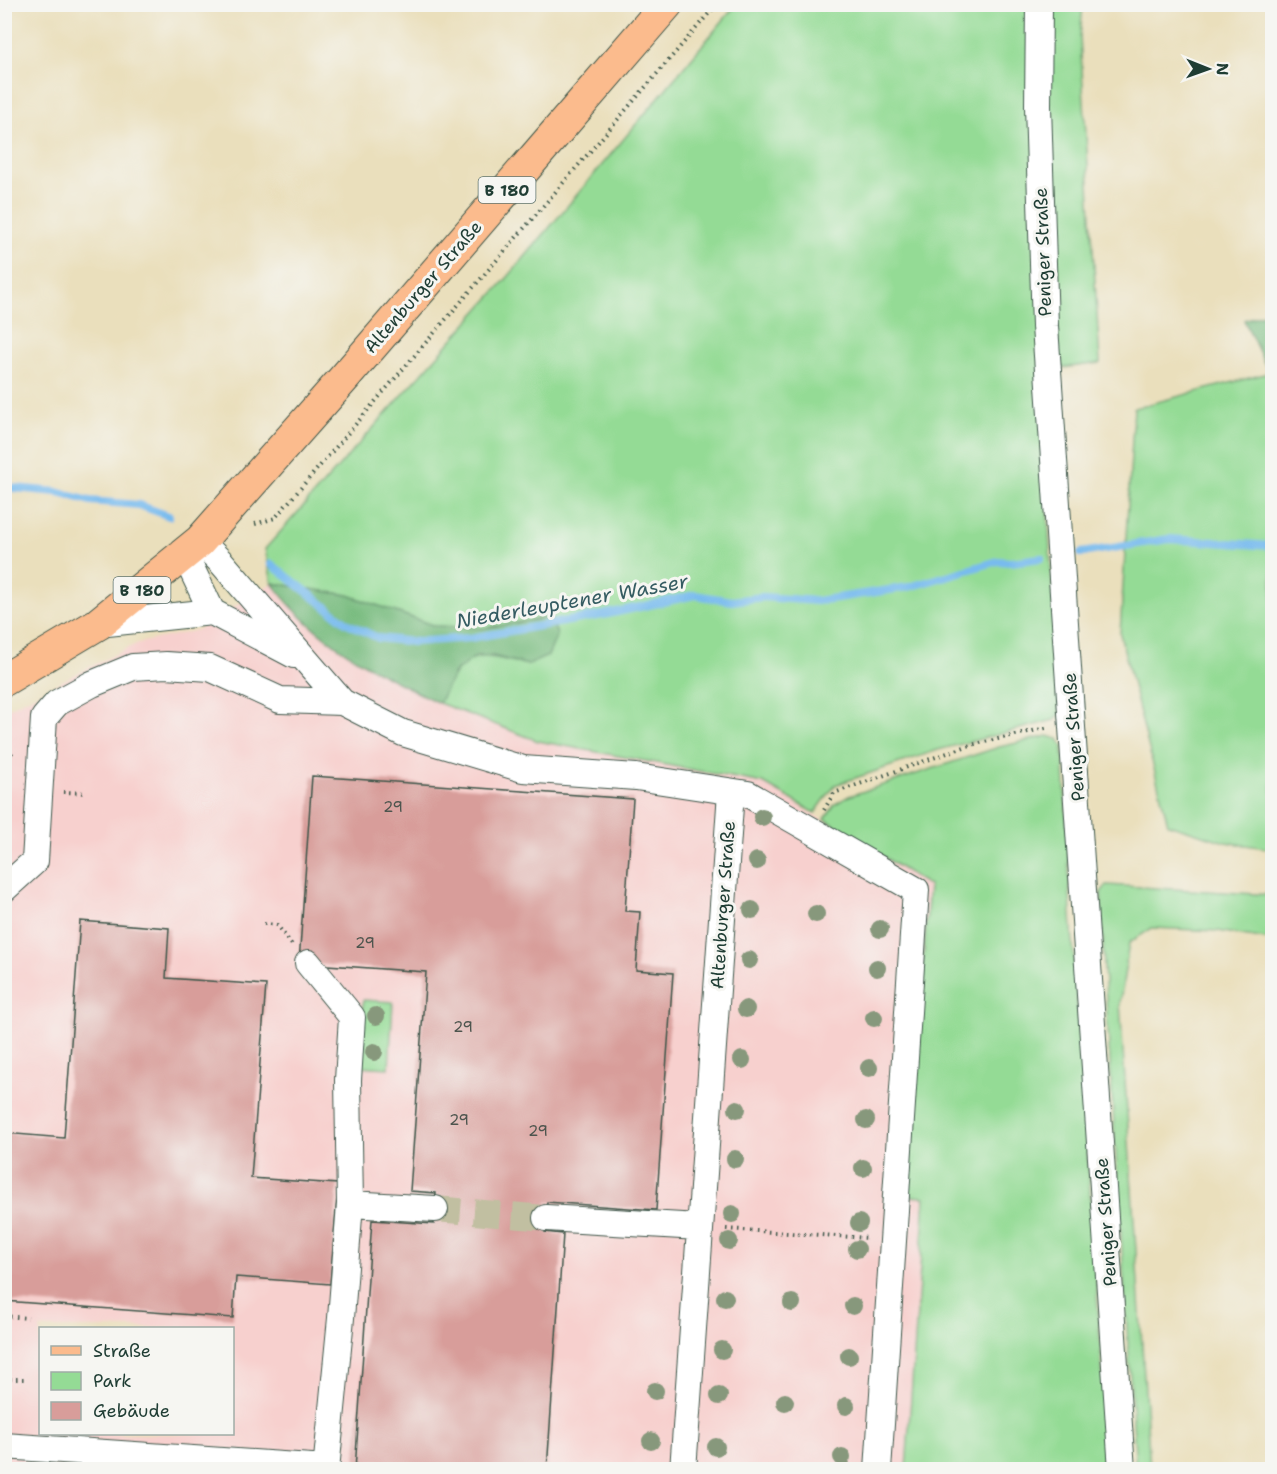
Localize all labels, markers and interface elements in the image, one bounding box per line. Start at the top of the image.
north arrow [1178,39,1238,99]
text: N [1212,63,1233,76]
road number: B 180 [478,177,536,203]
street label: Peniger Straße [1029,187,1057,317]
street label: Altenburger Straße [359,215,487,359]
water label: Niederleuptener Wasser [454,568,691,634]
road number: B 180 [114,577,170,603]
street label: Peniger Straße [1058,672,1090,802]
house number: 29 [383,797,403,817]
street label: Altenburger Straße [705,820,741,990]
house number: 29 [355,933,375,953]
house number: 29 [453,1017,473,1037]
house number: 29 [449,1110,469,1130]
house number: 29 [528,1121,548,1141]
street label: Peniger Straße [1090,1157,1122,1287]
legend [39,1327,234,1435]
text: Straße [93,1339,151,1363]
text: Park [93,1369,132,1393]
text: Gebäude [93,1399,170,1423]

